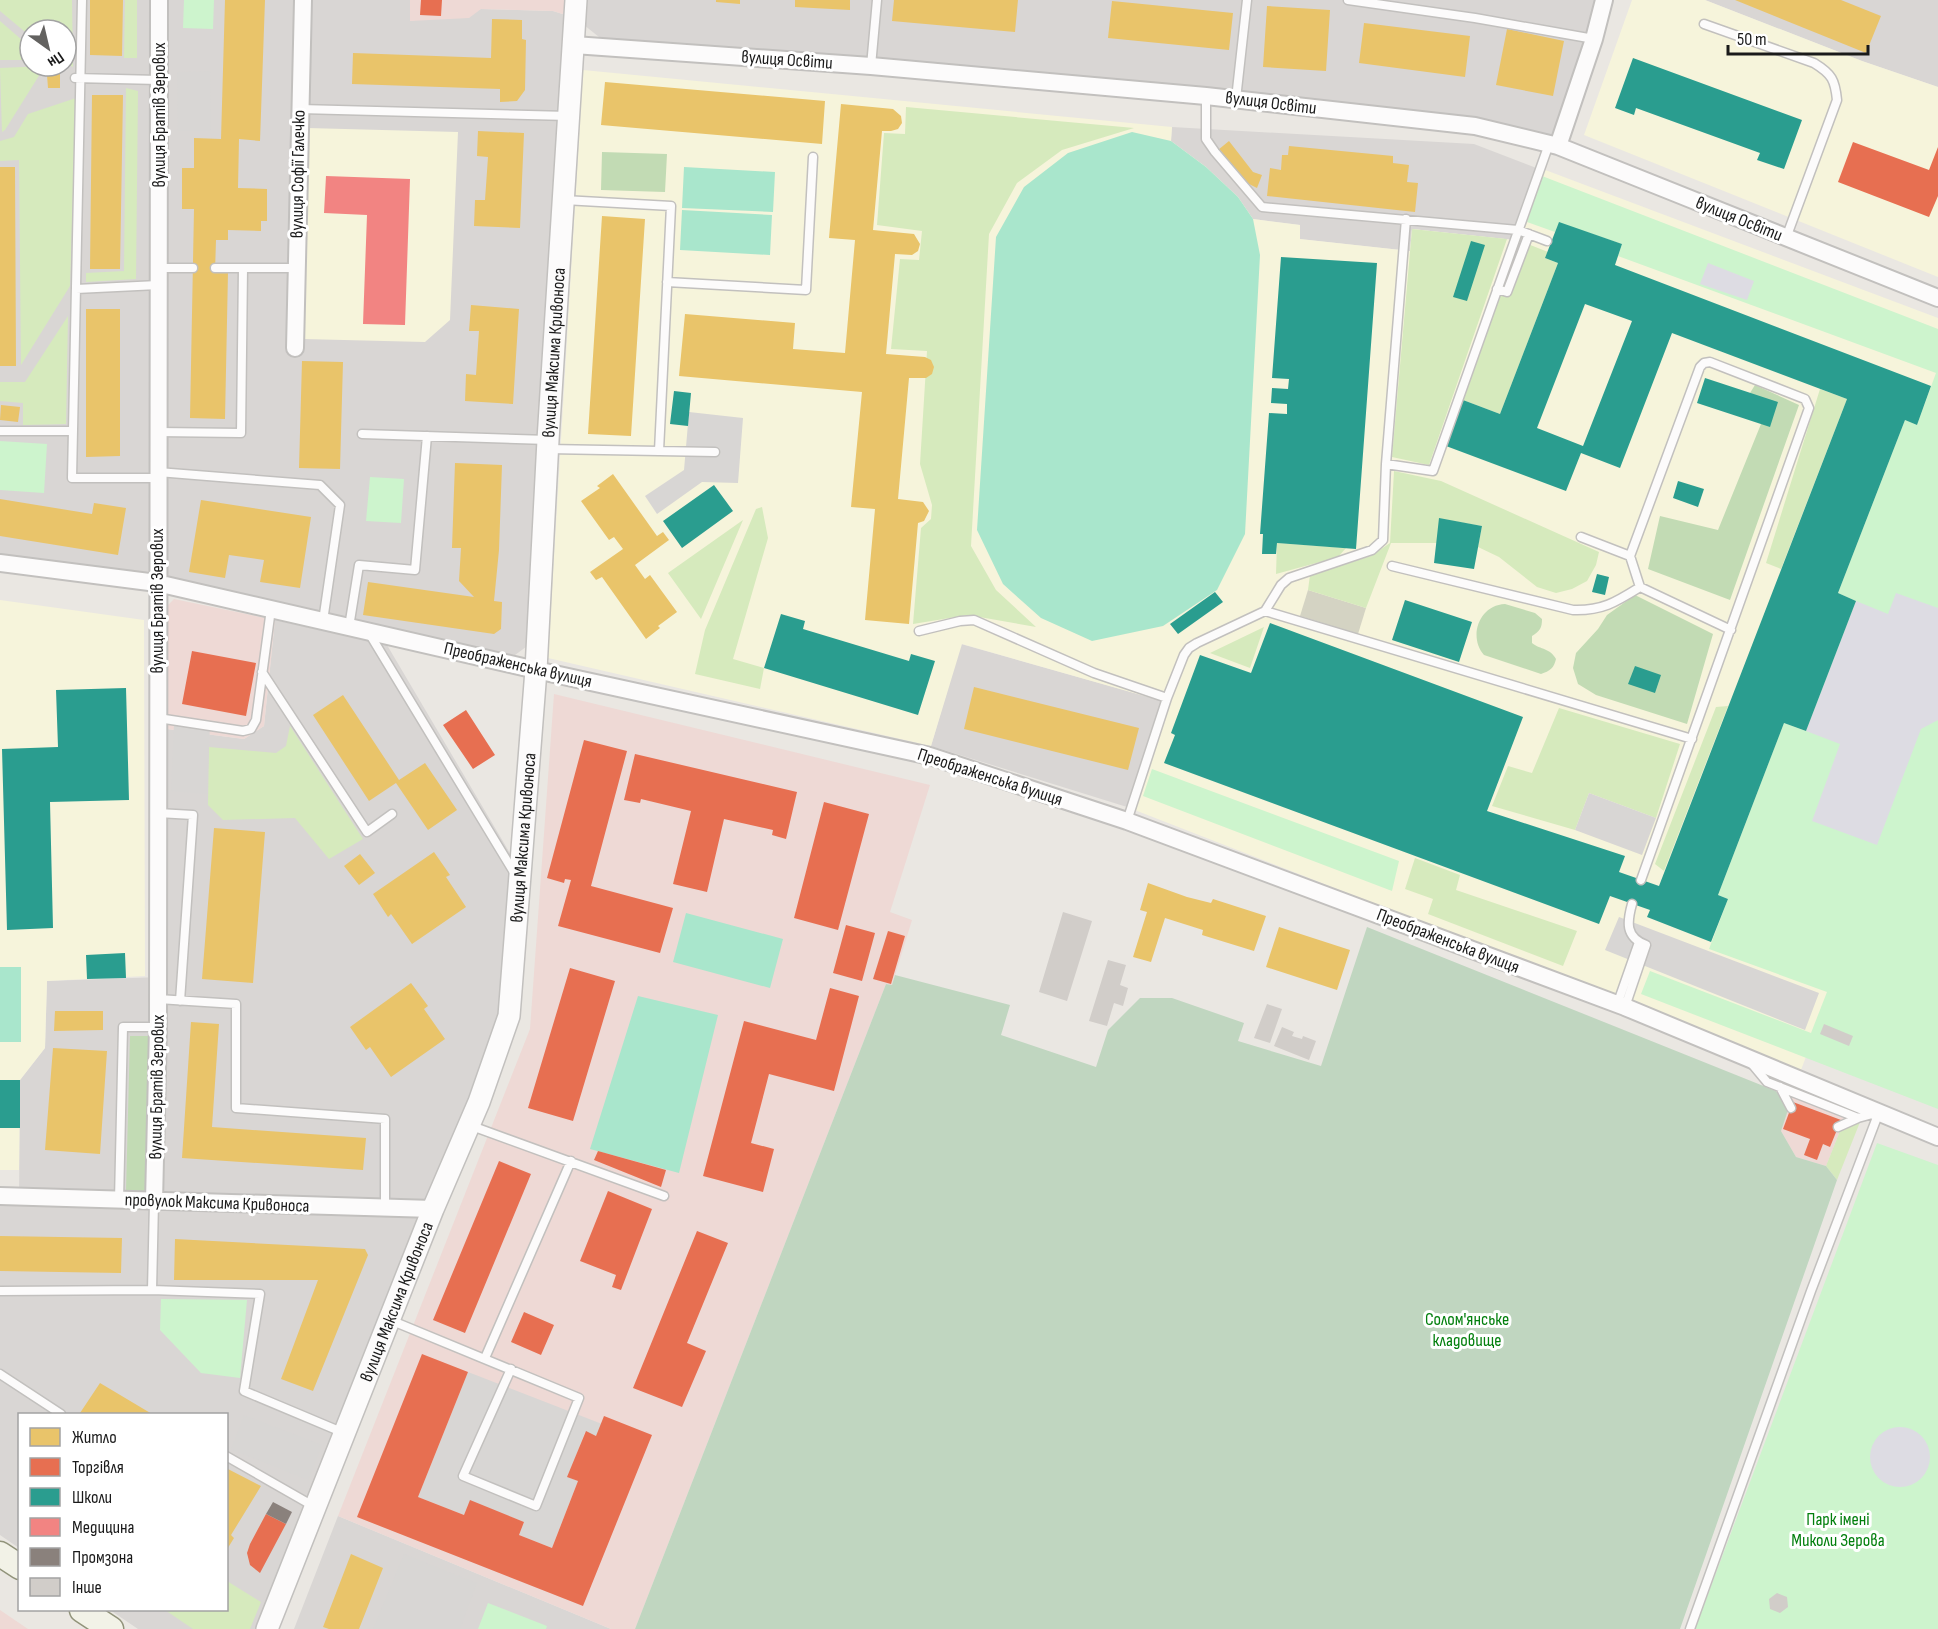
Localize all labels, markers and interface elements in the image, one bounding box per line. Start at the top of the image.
north arrow [18,18,78,78]
scale bar [1728,18,1868,56]
text: 50 m [1737,29,1767,50]
street label: вулиця Братів Зерових [149,42,170,187]
street label: вулиця Освіти [741,46,833,74]
text: Пн [44,47,67,71]
street label: вулиця Освіти [1224,87,1318,119]
street label: вулиця Софії Галечко [286,110,310,238]
street label: вулиця Освіти [1693,192,1785,246]
street label: вулиця Максима Кривоноса [538,267,569,438]
street label: вулиця Братів Зерових [147,528,168,673]
street label: Преображенська вулиця [442,638,594,692]
street label: Преображенська вулиця [915,744,1065,810]
street label: вулиця Максима Кривоноса [506,752,540,923]
street label: Преображенська вулиця [1374,904,1522,978]
street label: вулиця Братів Зерових [145,1014,169,1160]
street label: провулок Максима Кривоноса [124,1189,310,1217]
street label: вулиця Максима Кривоноса [355,1219,437,1385]
park label: Солом'янське кладовище [1425,1309,1509,1351]
legend [18,1413,228,1611]
text: Житло [72,1427,117,1448]
text: Торгівля [72,1457,124,1478]
text: Школи [72,1487,112,1508]
park label: Парк імені Миколи Зерова [1791,1509,1885,1551]
text: Медицина [72,1517,135,1538]
text: Промзона [72,1547,133,1568]
text: Інше [72,1577,102,1598]

